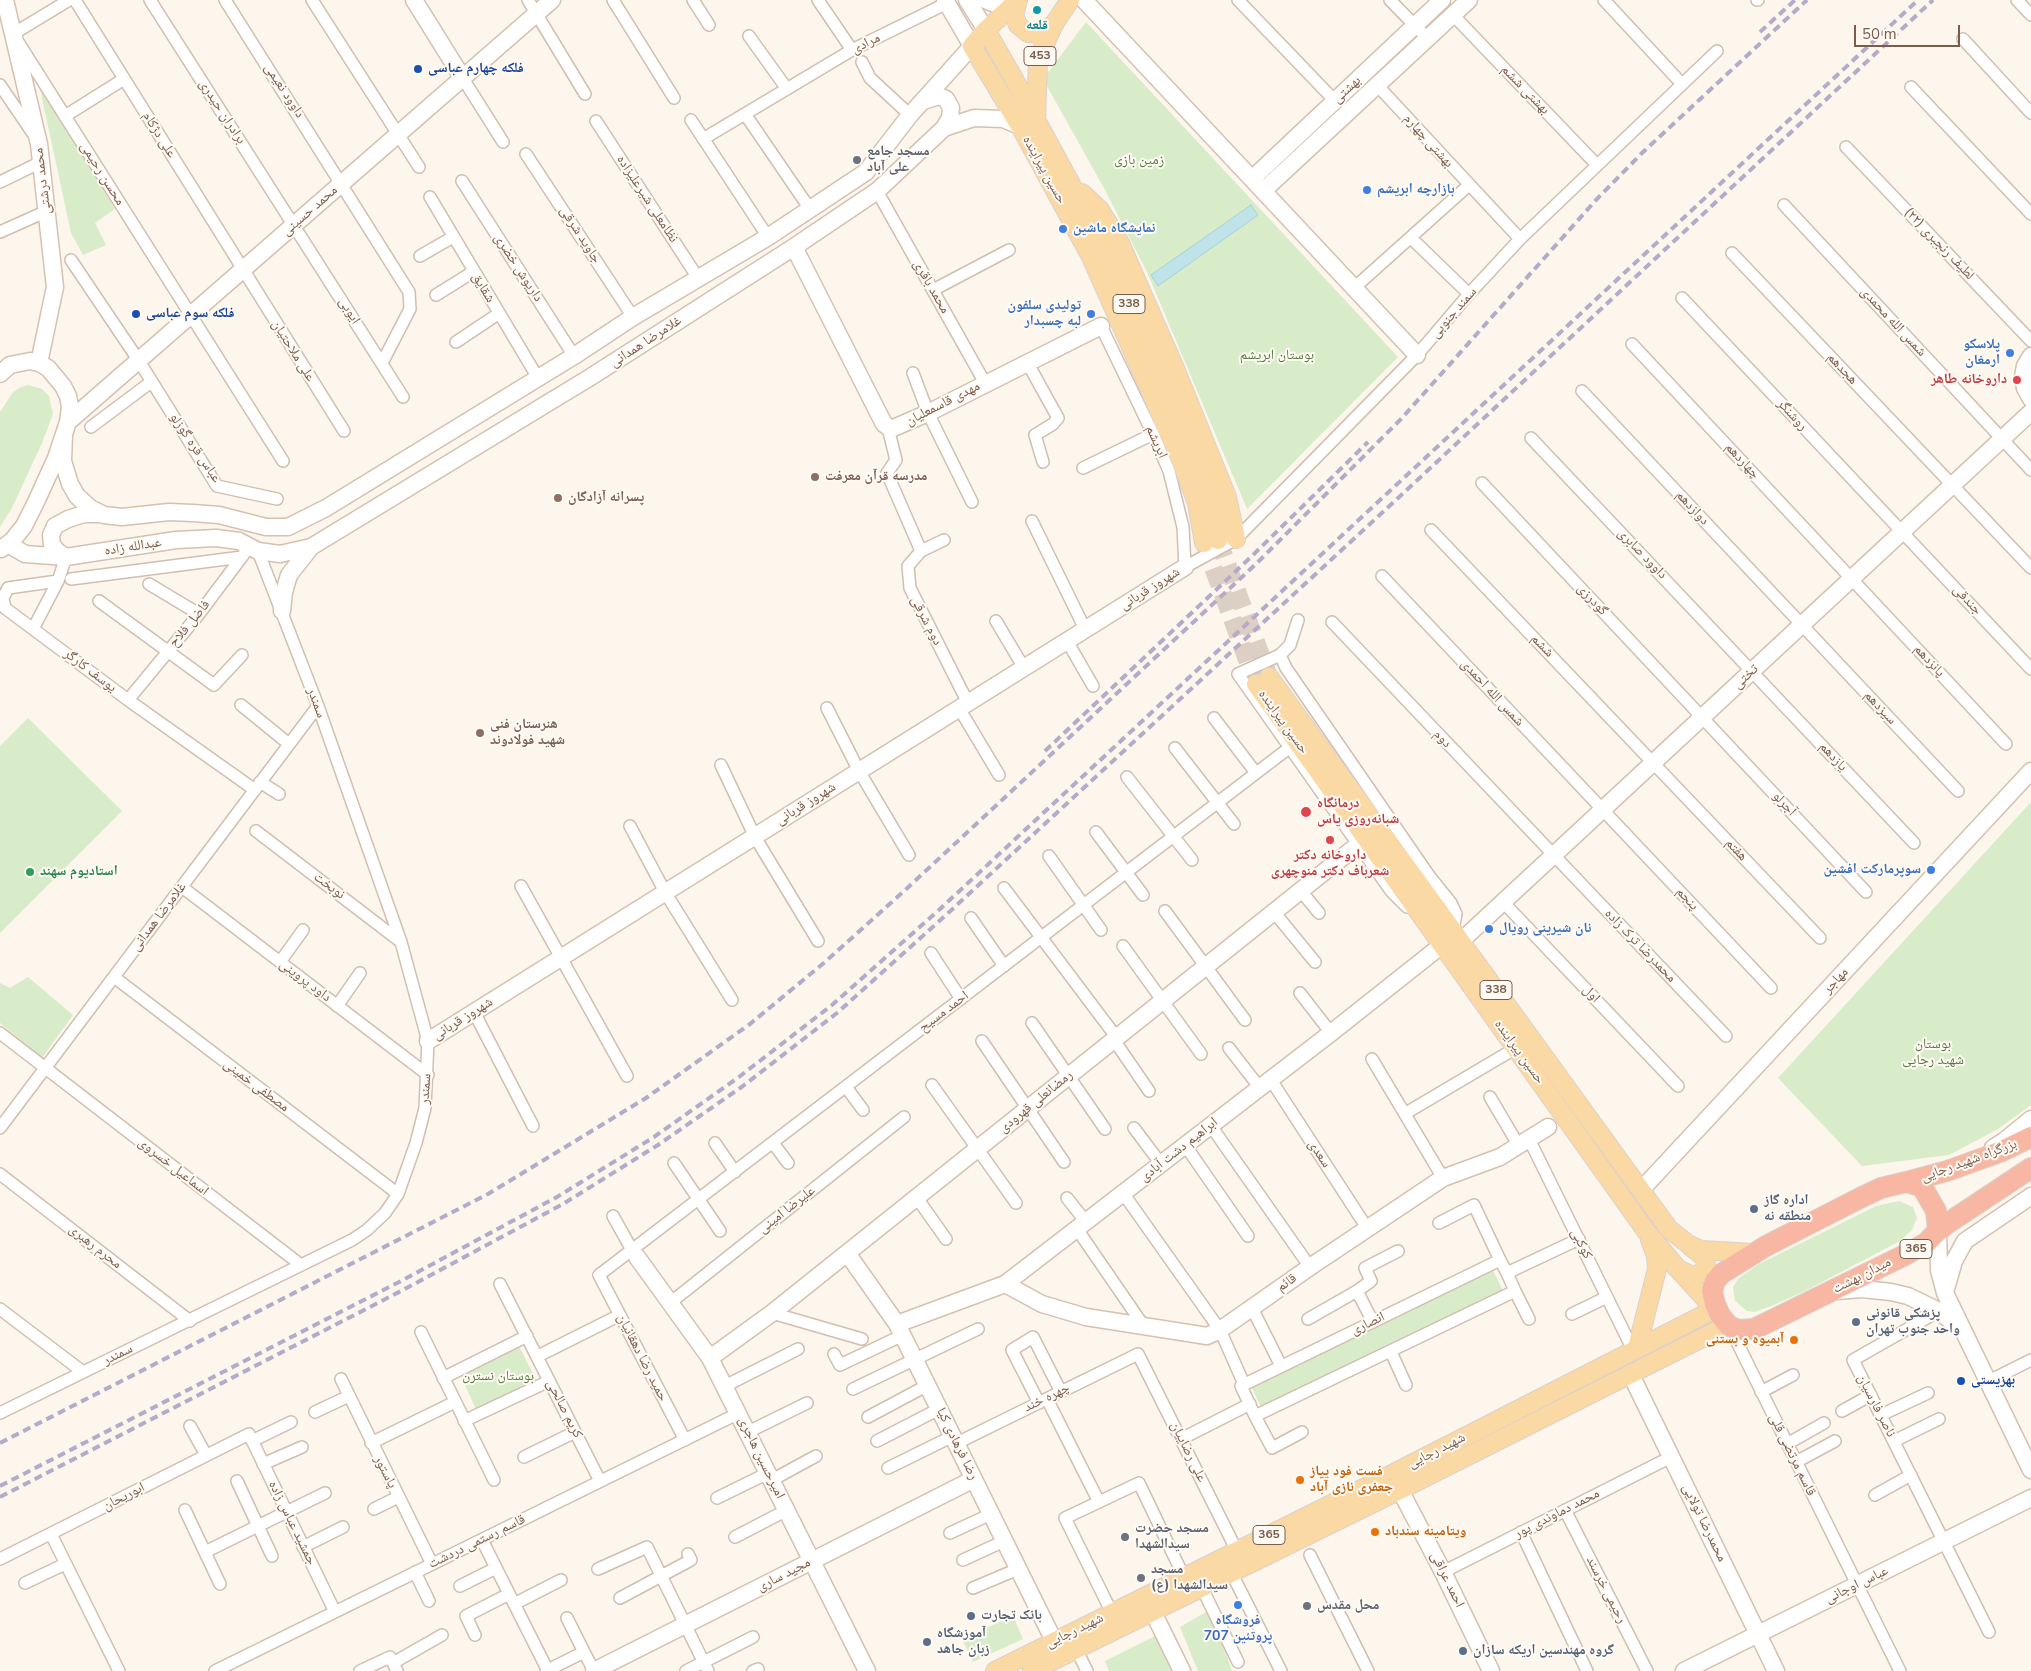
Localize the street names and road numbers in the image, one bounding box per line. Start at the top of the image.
street label: مرادی [849,30,883,58]
road number: 453 [1024,46,1056,66]
street label: داوود نعیمی [260,61,308,121]
street label: بهشتی ششم [1497,62,1553,118]
street label: بهشتی [1329,73,1365,107]
street label: برادران حیدری [195,76,249,148]
street label: علی دژکام [138,109,180,161]
street label: بهشتی چهارم [1399,111,1457,171]
street label: حسین پیراینده [1018,133,1070,207]
street label: محسن رحیمی [76,139,128,209]
street label: محمد درشتی [31,147,55,215]
street label: نظامعلی شیرعلیزاده [612,152,682,246]
street label: محمد حسینی [279,182,341,240]
street label: جاوید شرقی [555,203,605,267]
street label: لطیف رنجبری (۲۲) [1900,204,1978,284]
street label: داریوش خضری [490,231,546,305]
street label: محمد باقری [909,257,953,317]
street label: شقایق [468,270,498,306]
street label: سمند جنوبی [1427,284,1481,342]
street label: شمس الله محمدی [1856,284,1930,360]
road number: 338 [1113,294,1145,314]
street label: ایوبی [334,295,364,327]
street label: غلامرضا همدانی [607,313,685,371]
street label: علی ملاحتیان [267,317,319,385]
street label: هجدهم [1823,350,1861,388]
street label: مهدی قاسمعلیان [903,378,983,430]
street label: روشنگر [1773,396,1811,434]
street label: عباس قره گوزلو [165,410,225,486]
street label: ابریشم [1141,423,1171,461]
street label: چهاردهم [1721,439,1763,483]
street label: دوازدهم [1672,487,1712,529]
street label: داوود صابری [1614,525,1670,583]
street label: عبدالله زاده [103,534,163,560]
street label: شهروز قربانی [1117,564,1183,614]
street label: گودرزی [1573,581,1611,619]
street label: جندقی [1949,581,1985,619]
street label: دوم شرقی [906,594,946,648]
street label: فاضل فلاح [166,597,214,651]
street label: ششم [1527,631,1557,661]
street label: پانزدهم [1910,641,1948,681]
street label: یوسف کارگر [60,646,120,696]
street label: شمس الله احمدی [1457,656,1527,730]
street label: تختی [1730,661,1762,693]
street label: سمندر [303,686,329,720]
street label: حسین پیراینده [1254,687,1312,757]
street label: سیزدهم [1860,688,1900,728]
street label: دوم [1429,726,1455,752]
street label: یازدهم [1815,739,1851,775]
street label: شهروز قربانی [773,779,839,829]
street label: آجرلو [1769,788,1799,820]
street label: هفتم [1721,835,1751,865]
street label: نوبخت [310,869,348,903]
street label: غلامرضا همدانی [128,879,190,955]
street label: پنجم [1672,884,1702,914]
street label: محمدرضا ترک زاده [1601,906,1679,986]
street label: داود پروینی [276,956,334,1006]
street label: مهاجر [1820,964,1852,998]
road number: 338 [1480,980,1512,1000]
street label: اول [1579,982,1603,1006]
street label: احمد مسیح [916,988,972,1036]
street label: شهروز قربانی [430,994,496,1044]
street label: حسین پیراینده [1490,1017,1548,1087]
street label: مصطفی خمینی [220,1056,292,1116]
street label: رمضانعلی قهرودی [996,1067,1076,1137]
street label: سمندر [417,1073,435,1105]
street label: ابراهیم دشت آبادی [1137,1114,1221,1186]
street label: اسماعیل خسروی [134,1134,212,1200]
street label: بزرگراه شهید رجایی [1919,1136,2019,1186]
street label: سعدی [1304,1137,1334,1171]
street label: علیرضا امینی [755,1183,819,1237]
street label: محرم رهبری [65,1221,125,1273]
street label: کوکبی [1566,1226,1596,1262]
road number: 365 [1900,1240,1932,1258]
street label: میدان بهشت [1830,1254,1894,1298]
street label: قائم [1274,1270,1300,1296]
street label: انصاری [1348,1309,1388,1339]
street label: حمید رضا دهقانیان [613,1311,671,1405]
street label: سمندر [100,1341,136,1369]
street label: ناصر فارسیان [1853,1372,1899,1440]
street label: کریم صالحی [542,1377,586,1441]
street label: چهره خند [1021,1380,1073,1416]
street label: رضا فرهادی کیا [932,1405,982,1483]
street label: قاسم مرتضی قلی [1765,1411,1819,1499]
street label: امیرحسین هاجری [734,1414,788,1502]
street label: علی رضاییان [1166,1419,1210,1485]
street label: شهید رجایی [1406,1429,1468,1473]
street label: پاستور [370,1453,400,1491]
street label: جمشید عباس زاده [264,1478,320,1568]
street label: ابوریحان [100,1479,148,1515]
street label: محمدرضا تولایی [1678,1481,1730,1565]
street label: محمد دماوندی پور [1512,1485,1602,1543]
street label: قاسم رستمی دردشت [426,1511,528,1573]
road number: 365 [1253,1526,1285,1544]
street label: احمد عراقی [1426,1549,1468,1611]
street label: مجید ساری [754,1554,814,1596]
street label: رحیمی خرسند [1582,1554,1630,1626]
street label: عباس اوجانی [1823,1562,1891,1608]
street label: شهید رجایی [1043,1610,1107,1652]

